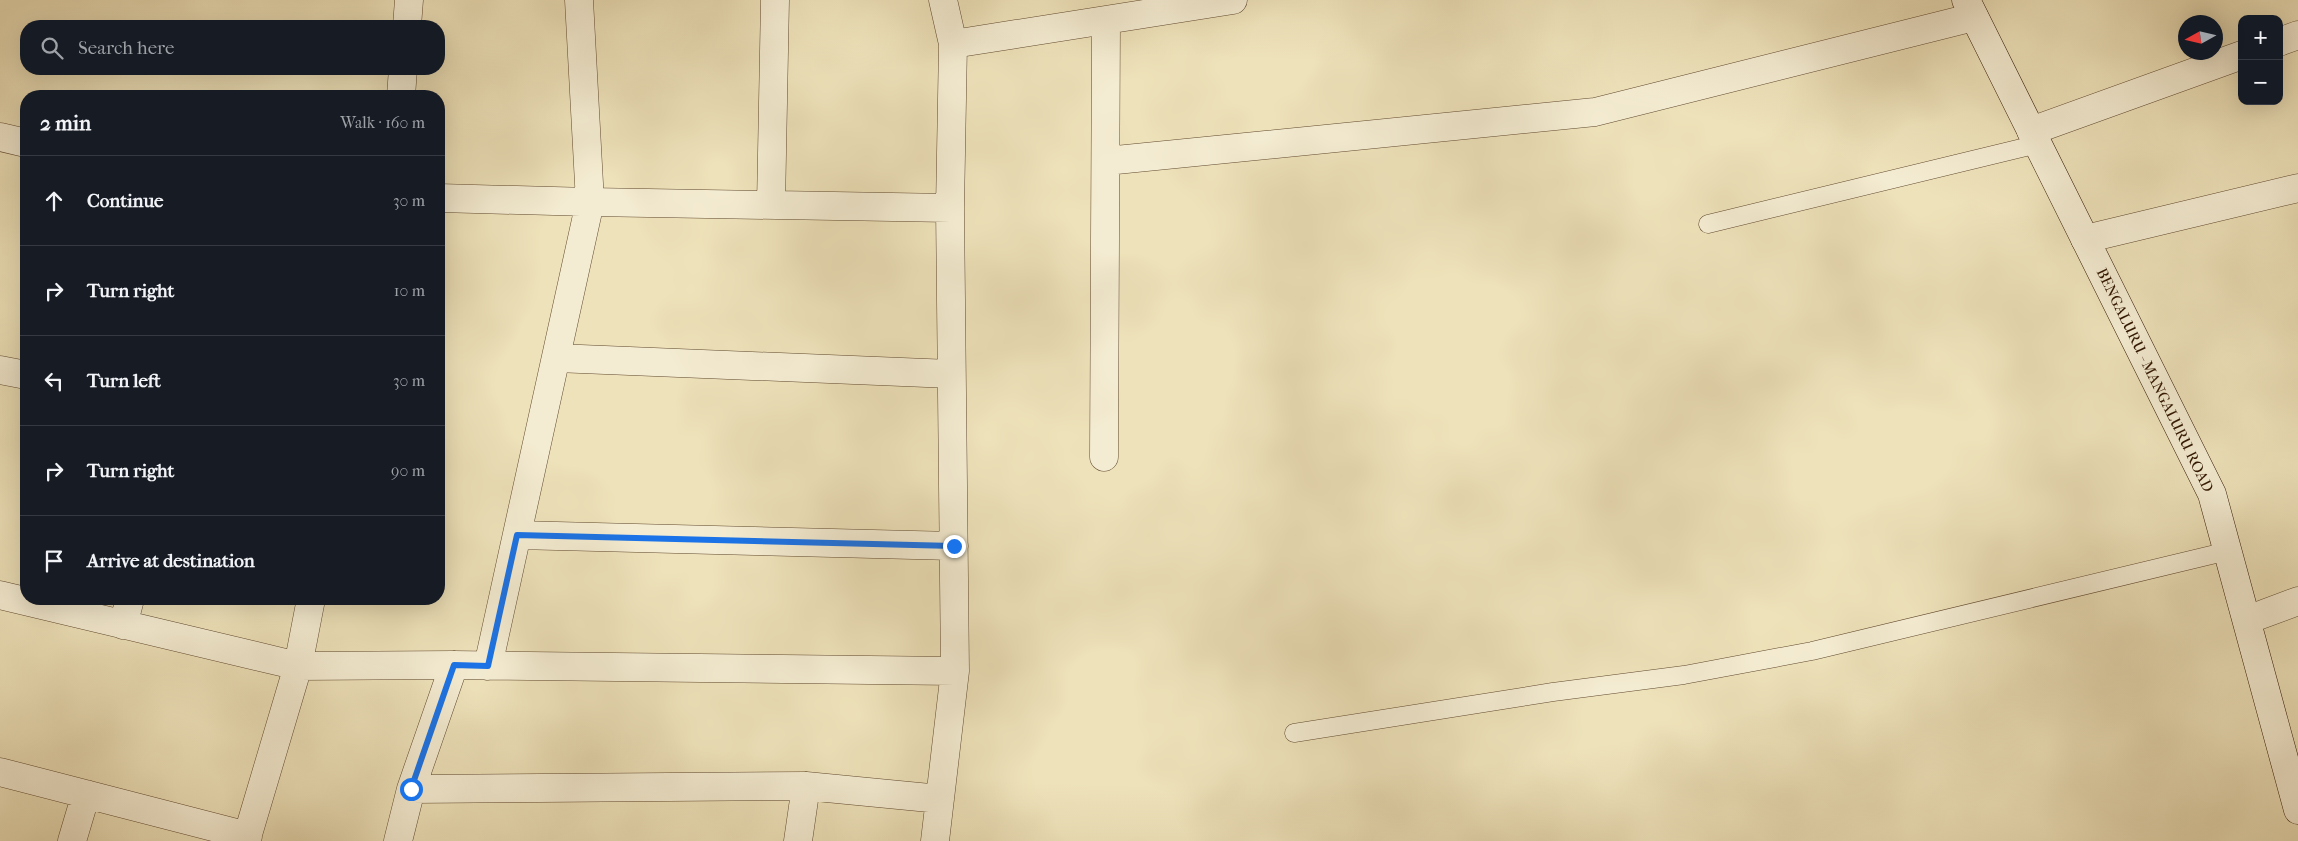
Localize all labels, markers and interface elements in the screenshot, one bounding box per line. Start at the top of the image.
north arrow [2178,15,2223,60]
map controls [2238,15,2283,105]
button: + [2238,15,2283,60]
search box [20,20,445,75]
icon: search [38,34,66,62]
text: Search here [78,37,174,59]
button: − [2238,60,2283,105]
text: 2 min [40,111,91,135]
text: Walk · 160 m [340,113,425,132]
icon: ahead [40,187,68,215]
text: Continue [87,190,163,212]
text: 30 m [393,191,425,210]
street label: BENGALURU - MANGALURU ROAD [2093,265,2217,495]
icon: right [40,277,68,305]
text: Turn right [87,280,174,302]
text: 10 m [394,281,425,300]
icon: left [40,367,68,395]
text: Turn left [87,370,161,392]
text: 30 m [393,371,425,390]
icon: right [40,457,68,485]
text: Turn right [87,460,174,482]
text: 90 m [391,461,425,480]
route end [943,535,966,558]
icon: arrive [40,547,68,575]
text: Arrive at destination [87,550,255,572]
route start [400,778,423,801]

